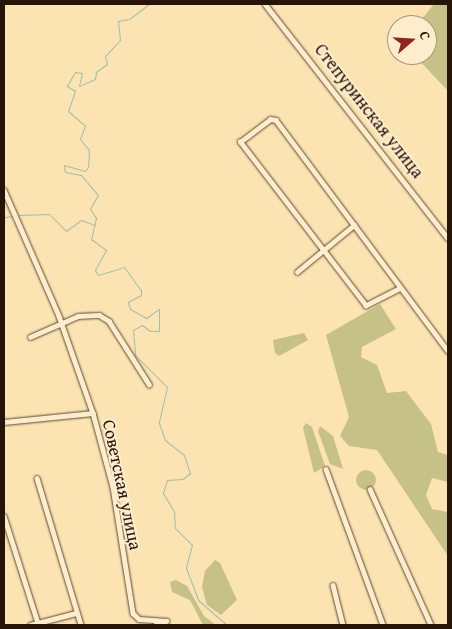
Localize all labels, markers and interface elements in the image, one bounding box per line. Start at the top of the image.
north arrow [387,15,437,65]
text: С [414,28,436,42]
street label: Степуринская улица [310,39,428,183]
street label: Советская улица [98,418,146,552]

